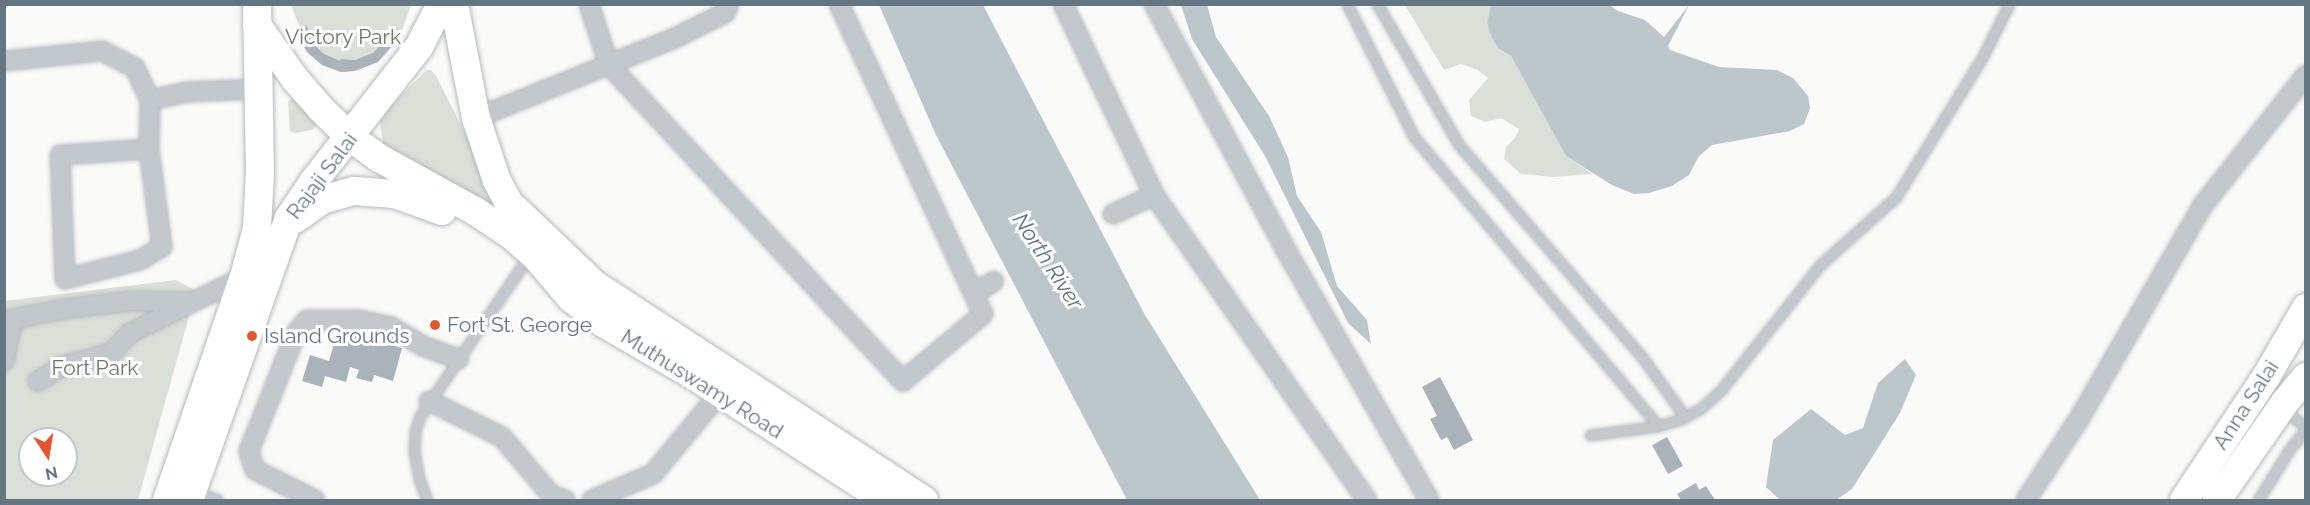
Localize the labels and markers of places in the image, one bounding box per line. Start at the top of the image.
place label: Fort St. George [447,312,592,338]
marker: Fort St. George [428,318,442,332]
place label: Island Grounds [264,323,410,349]
marker: Island Grounds [245,329,259,343]

